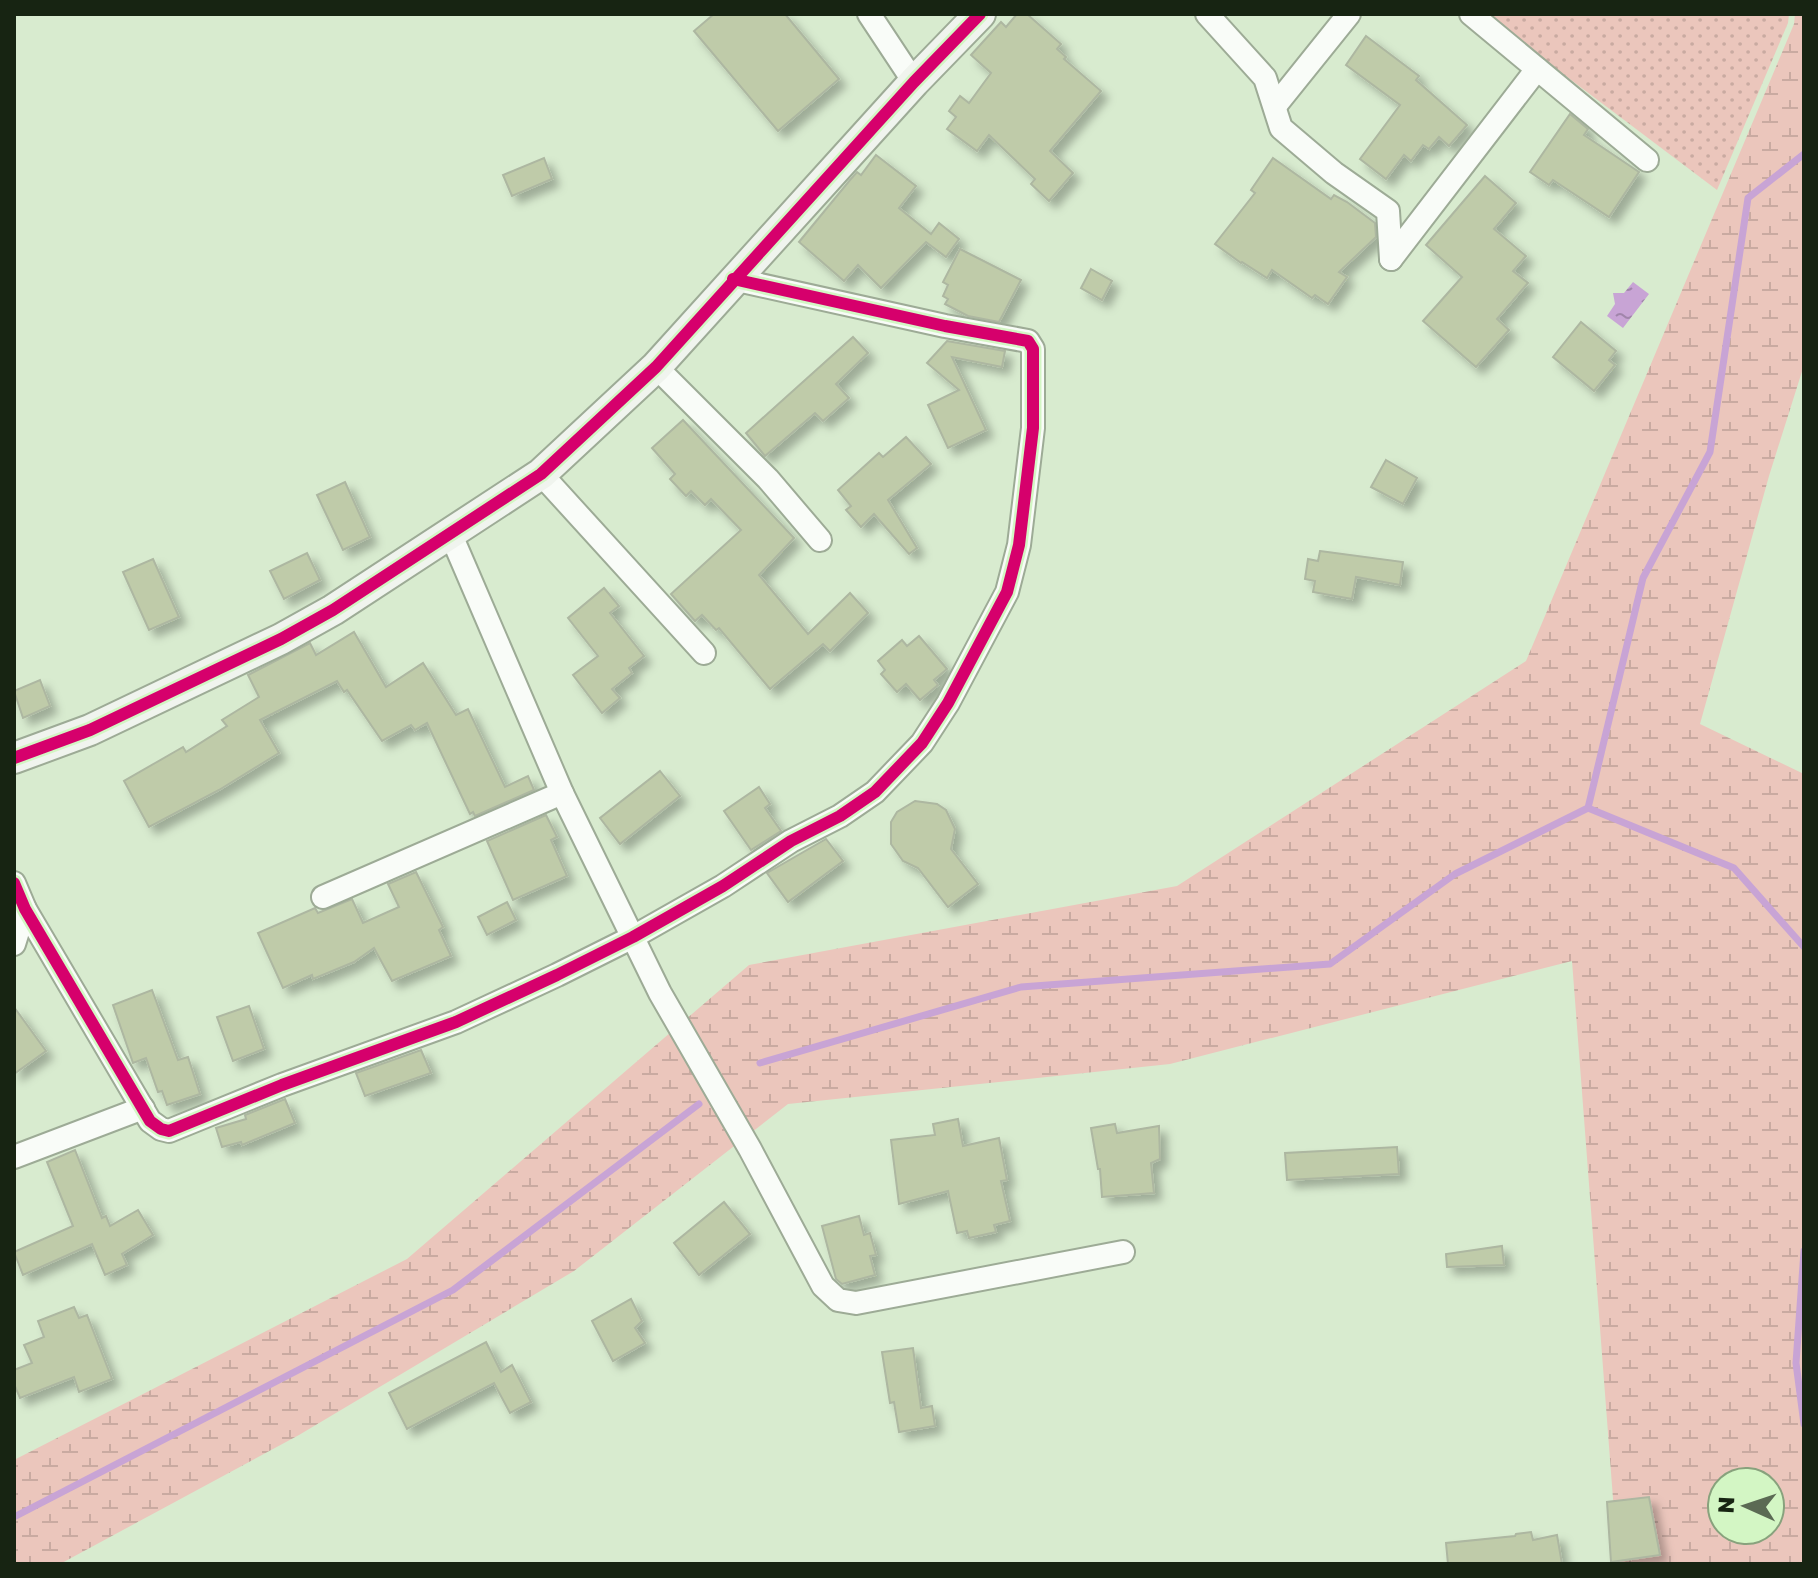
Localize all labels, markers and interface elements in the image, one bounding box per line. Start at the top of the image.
north arrow [1706,1466,1786,1546]
text: N [1712,1496,1739,1514]

